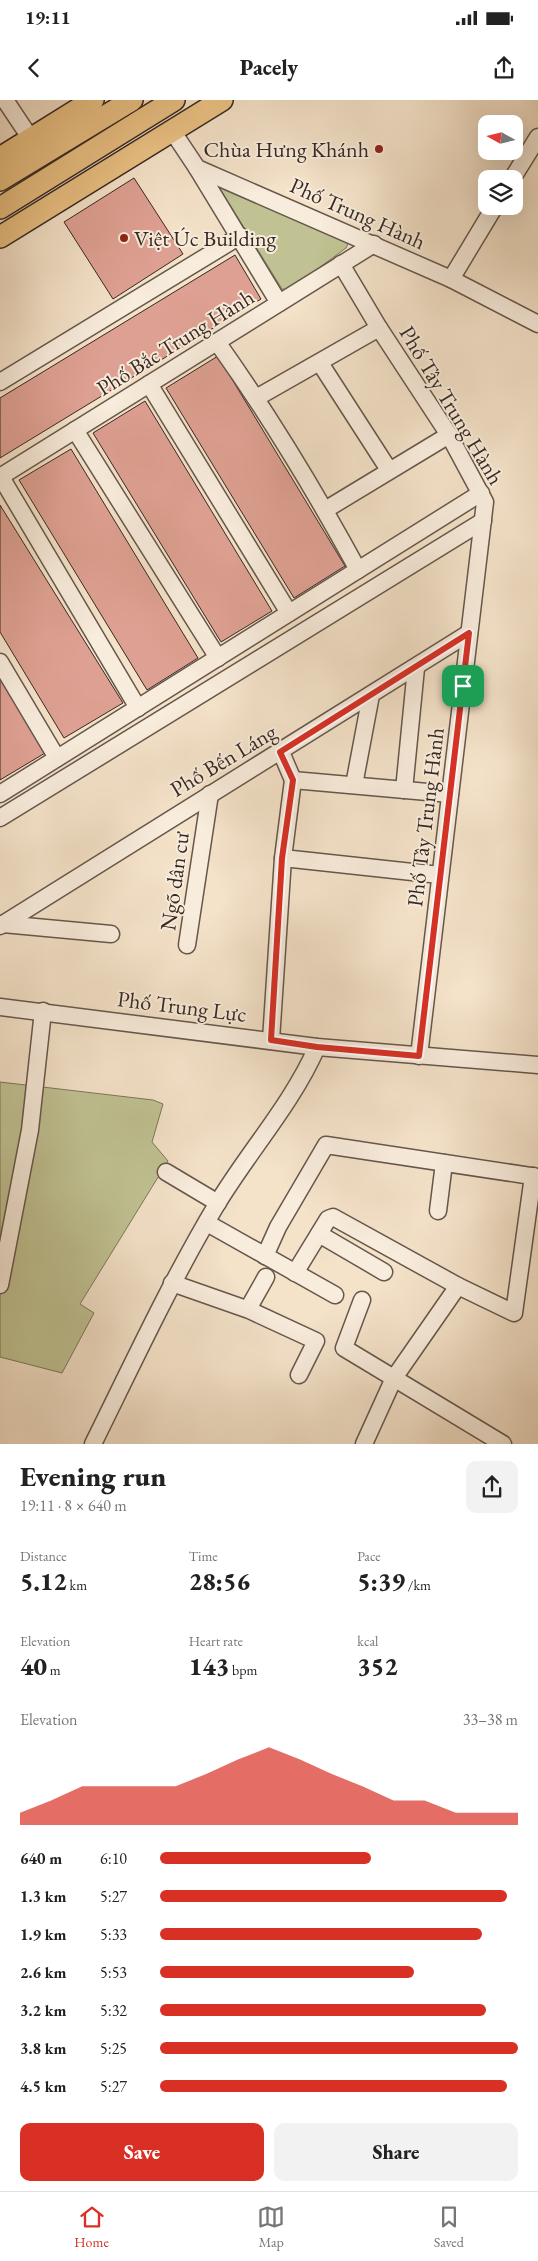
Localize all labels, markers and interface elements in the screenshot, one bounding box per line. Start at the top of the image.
text: 19:11 [25,5,71,30]
text: Pacely [240,53,298,82]
icon: back [20,54,48,82]
icon: share [490,54,518,82]
north arrow [478,115,522,160]
map controls [478,115,523,215]
place label: Chùa Hưng Khánh [203,135,369,164]
marker: Chùa Hưng Khánh [373,143,385,155]
button: layers [478,170,523,215]
street label: Phố Trung Hành [285,171,430,256]
place label: Việt Úc Building [134,224,277,253]
marker: Việt Úc Building [118,232,130,244]
street label: Phố Bắc Trung Hành [91,282,259,403]
street label: Phố Tây Trung Hành [393,320,510,490]
pin [442,665,484,707]
icon: arrive [449,672,477,700]
street label: Phố Bến Láng [165,717,282,804]
street label: Phố Tây Trung Hành [400,726,451,908]
street label: Ngõ dân cư [153,829,196,932]
street label: Phố Trung Lực [116,984,248,1029]
text: Evening run [20,1458,166,1494]
button: share [466,1461,518,1513]
text: 19:11 · 8 × 640 m [20,1495,127,1516]
text: Distance [20,1547,67,1565]
text: Time [189,1547,218,1565]
text: Pace [357,1547,381,1565]
text: 5.12 [20,1565,67,1597]
text: 28:56 [189,1565,250,1597]
text: 5:39 [357,1565,405,1597]
text: km [67,1576,87,1594]
text: /km [405,1576,431,1594]
text: Elevation [20,1632,70,1650]
text: Heart rate [189,1632,243,1650]
text: kcal [357,1632,378,1650]
text: 40 [20,1650,47,1682]
text: 143 [189,1650,229,1682]
text: 352 [357,1650,398,1682]
text: m [47,1661,61,1679]
text: bpm [229,1661,257,1679]
text: Elevation [20,1709,78,1730]
text: 33–38 m [463,1709,518,1730]
text: 640 m [20,1848,62,1869]
text: 6:10 [100,1848,127,1869]
text: 1.3 km [20,1886,66,1907]
text: 5:27 [100,1886,127,1907]
text: 1.9 km [20,1924,66,1945]
text: 5:33 [100,1924,127,1945]
text: 2.6 km [20,1962,66,1983]
text: 5:53 [100,1962,127,1983]
text: 3.2 km [20,2000,66,2021]
text: 5:32 [100,2000,127,2021]
text: 3.8 km [20,2038,66,2059]
text: 5:25 [100,2038,127,2059]
text: 4.5 km [20,2076,66,2097]
text: 5:27 [100,2076,127,2097]
button: Save [20,2123,264,2181]
button: Share [274,2123,518,2181]
tab: Home [74,2203,109,2251]
tab: Map [257,2203,285,2251]
tab: Saved [434,2203,464,2251]

